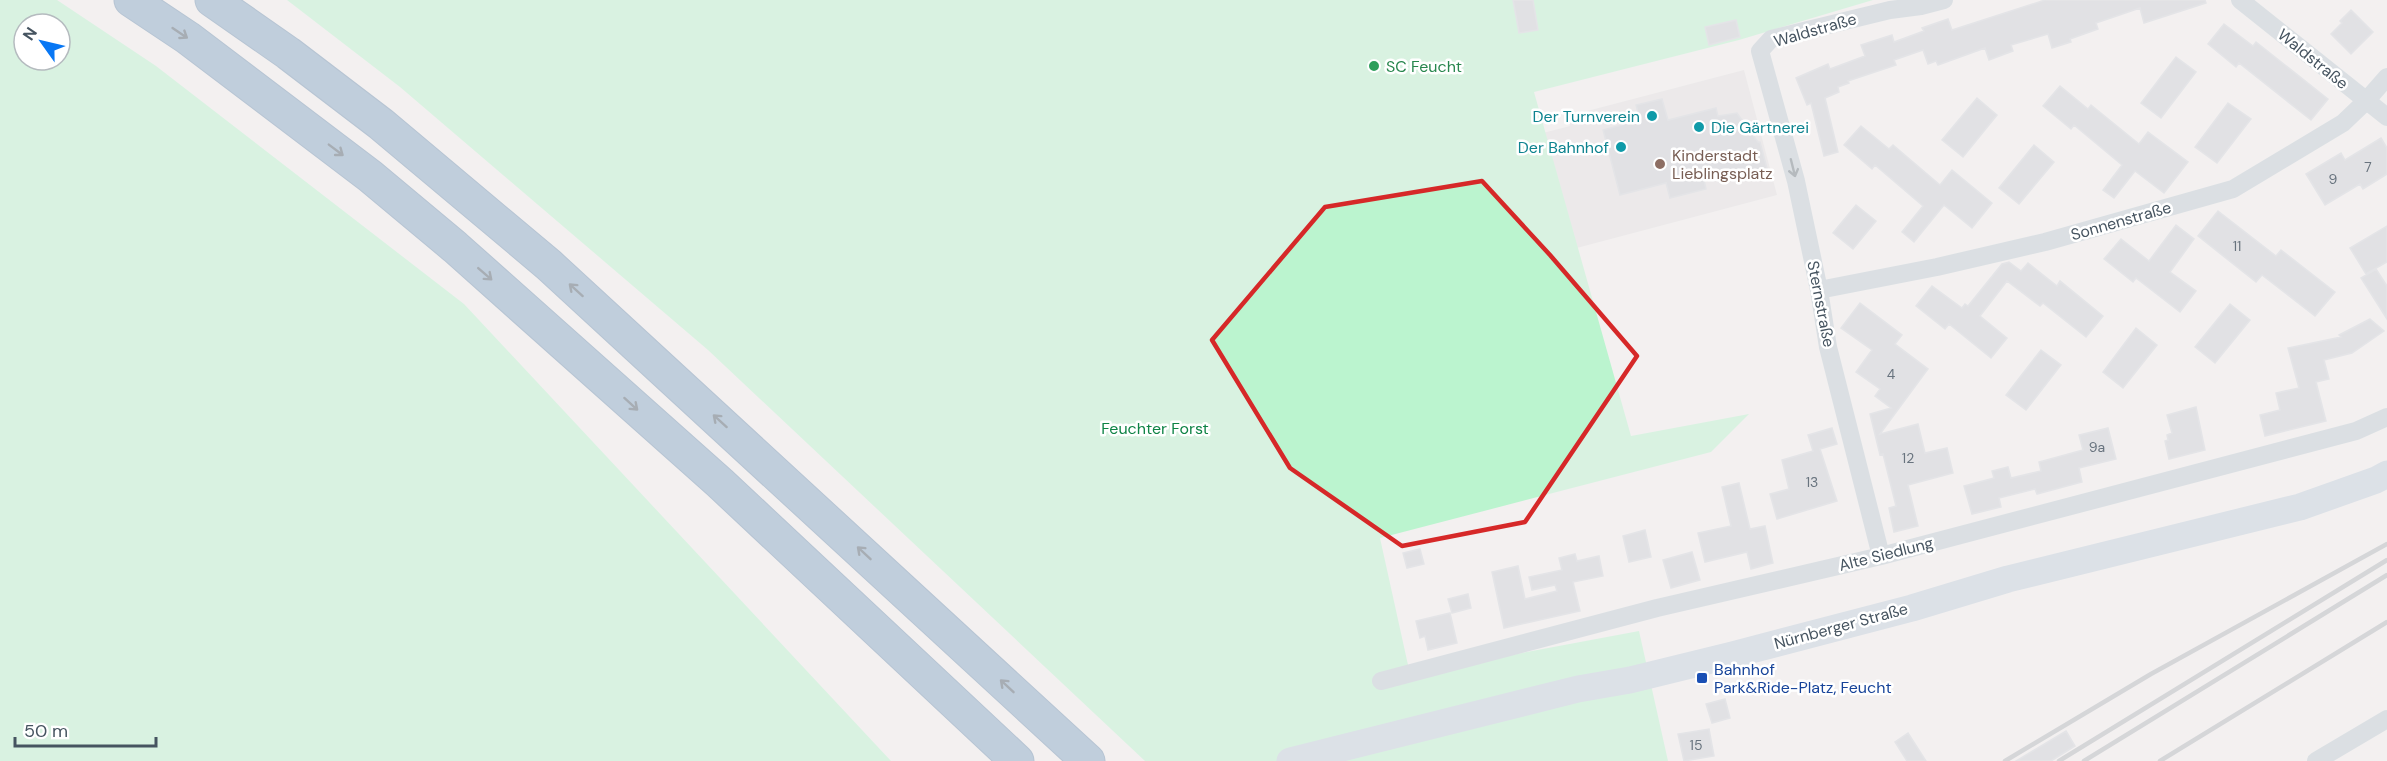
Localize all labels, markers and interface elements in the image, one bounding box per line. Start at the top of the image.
street label: Waldstraße [1771,8,1859,52]
north arrow [12,12,72,72]
text: N [18,23,42,45]
street label: Waldstraße [2273,24,2353,94]
one-way arrow [171,26,188,39]
place label: SC Feucht [1386,56,1462,77]
marker: SC Feucht [1367,59,1381,73]
place label: Der Turnverein [1533,106,1640,127]
marker: Der Turnverein [1645,109,1659,123]
place label: Die Gärtnerei [1711,117,1809,138]
marker: Die Gärtnerei [1692,120,1706,134]
place label: Der Bahnhof [1518,137,1609,158]
marker: Der Bahnhof [1614,140,1628,154]
one-way arrow [327,143,343,156]
place label: Kinderstadt Lieblingsplatz [1672,145,1773,184]
marker: Kinderstadt Lieblingsplatz [1653,157,1667,171]
one-way arrow [1788,158,1800,177]
house number: 7 [2364,158,2372,176]
house number: 9 [2329,170,2338,188]
street label: Sonnenstraße [2068,197,2174,245]
house number: 11 [2233,237,2241,255]
street label: Sternstraße [1802,259,1840,349]
one-way arrow [478,267,493,281]
one-way arrow [569,283,584,297]
house number: 4 [1887,365,1896,383]
one-way arrow [624,397,639,411]
one-way arrow [713,414,728,428]
park label: Feuchter Forst [1101,418,1209,439]
house number: 9a [2089,438,2105,456]
house number: 12 [1902,449,1914,467]
house number: 13 [1806,473,1818,491]
street label: Alte Siedlung [1837,532,1936,576]
one-way arrow [857,546,872,560]
street label: Nürnberger Straße [1772,598,1910,654]
place label: Bahnhof Park&Ride-Platz, Feucht [1714,659,1892,698]
marker: Bahnhof Park&Ride-Platz, Feucht [1695,671,1709,685]
one-way arrow [1000,679,1015,693]
scale bar [15,710,156,748]
text: 50 m [24,719,68,743]
house number: 15 [1690,736,1702,754]

